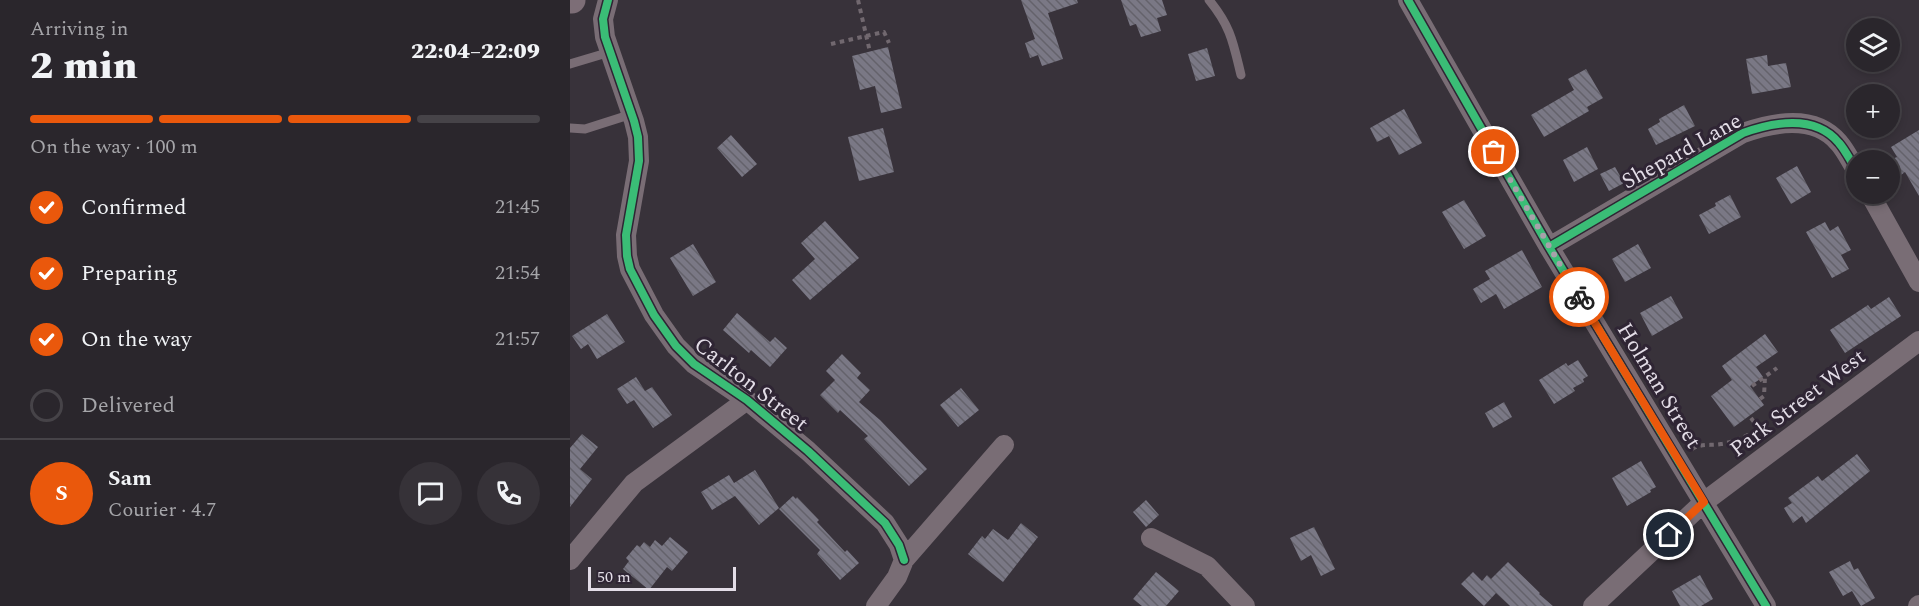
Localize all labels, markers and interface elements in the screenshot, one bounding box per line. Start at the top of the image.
text: Arriving in [30,14,128,44]
map controls [1846,18,1900,204]
button: layers [1846,18,1900,72]
text: 22:04–22:09 [411,35,540,68]
text: 2 min [30,37,138,96]
button: + [1846,84,1900,138]
street label: Shepard Lane [1616,105,1748,198]
pin [1468,126,1519,177]
text: On the way · 100 m [30,132,198,162]
icon: bag [1477,135,1510,168]
button: − [1846,150,1900,204]
icon: check [30,191,63,224]
text: Confirmed [81,191,187,224]
text: 21:45 [495,192,540,222]
icon: check [30,257,63,290]
text: Preparing [81,257,178,290]
text: 21:54 [495,258,540,288]
courier [1549,267,1609,327]
icon: bike [1563,281,1596,314]
street label: Holman Street [1608,317,1709,455]
icon: check [30,323,63,356]
text: On the way [81,323,192,356]
text: 21:57 [495,324,540,354]
street label: Carlton Street [687,329,816,440]
street label: Park Street West [1723,341,1873,465]
text: Delivered [81,389,175,422]
text: Sam [108,462,152,495]
button: chat [399,462,462,525]
button: phone [477,462,540,525]
text: S [55,477,68,510]
text: Courier · 4.7 [108,495,216,525]
pin [1643,509,1694,560]
icon: home [1652,518,1685,551]
scale bar [588,564,736,592]
text: 50 m [597,565,631,589]

